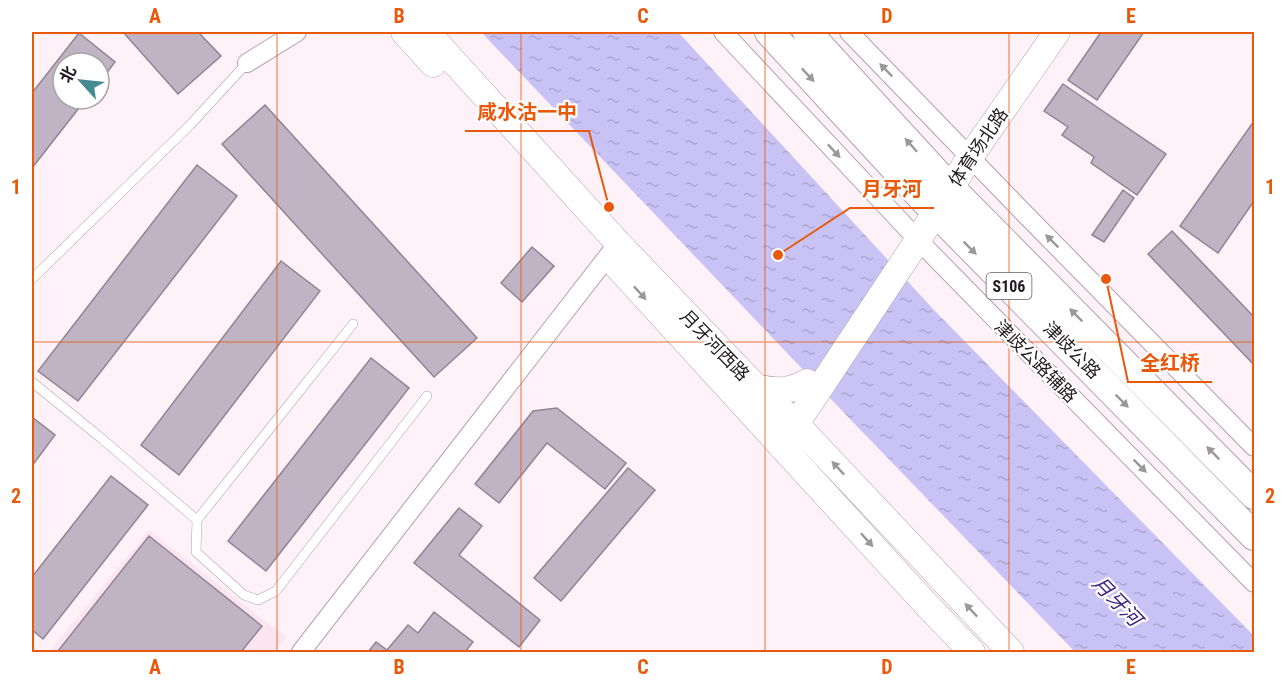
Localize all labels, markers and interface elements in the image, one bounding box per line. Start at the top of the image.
text: A [149,4,161,28]
text: B [393,4,405,28]
text: C [637,4,649,28]
text: D [881,4,893,28]
text: E [1126,4,1136,28]
north arrow [51,51,111,111]
text: 北 [56,63,80,86]
one-way arrow [879,63,893,77]
one-way arrow [801,67,815,82]
callout: 咸水沽一中 [465,93,589,131]
text: 咸水沽一中 [477,100,577,124]
street label: 体育场北路 [944,104,1012,190]
one-way arrow [905,138,918,153]
one-way arrow [827,143,841,157]
callout: 月牙河 [850,170,934,208]
text: 1 [11,175,21,199]
text: 1 [1265,175,1275,199]
text: 月牙河 [862,177,922,201]
one-way arrow [1045,234,1059,248]
one-way arrow [963,240,977,254]
road number: S106 [986,273,1032,299]
one-way arrow [633,285,647,299]
street label: 月牙河西路 [676,305,754,385]
one-way arrow [1070,308,1084,322]
street label: 津歧公路辅路 [990,315,1082,407]
street label: 津歧公路 [1039,317,1105,383]
callout: 全红桥 [1128,344,1212,382]
text: 全红桥 [1140,351,1200,375]
one-way arrow [1115,394,1129,409]
one-way arrow [1207,447,1221,461]
one-way arrow [1133,459,1147,474]
one-way arrow [831,461,845,475]
text: 2 [11,484,21,508]
text: 2 [1265,484,1275,508]
one-way arrow [860,532,873,547]
water label: 月牙河 [1088,571,1149,634]
one-way arrow [965,603,978,618]
text: A [149,655,161,679]
text: B [393,655,405,679]
text: C [637,655,649,679]
text: D [881,655,893,679]
text: E [1126,655,1136,679]

